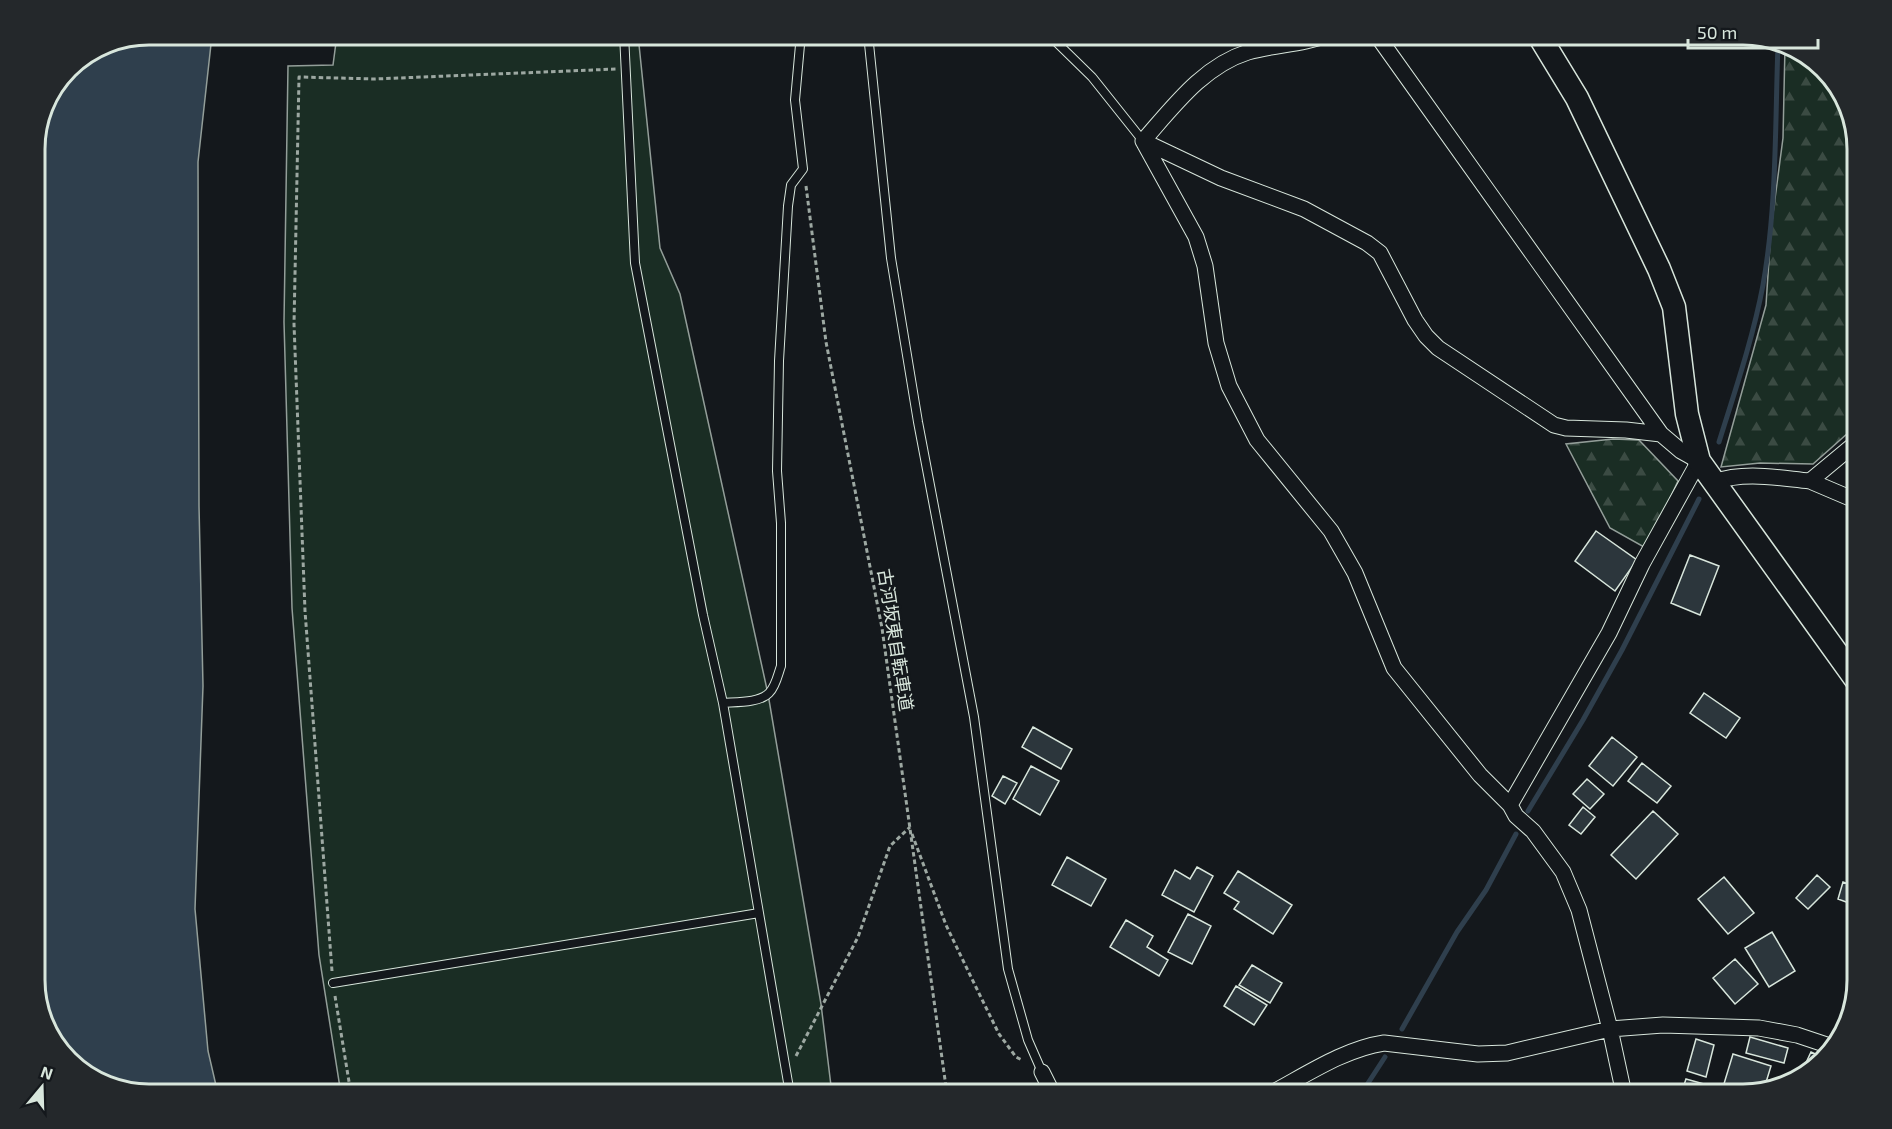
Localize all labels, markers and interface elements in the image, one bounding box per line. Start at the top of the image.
scale bar [1688,12,1818,50]
text: 50 m [1697,21,1737,43]
street label: 古河坂東自転車道 [874,567,918,713]
north arrow [12,1057,72,1117]
text: N [38,1061,56,1083]

